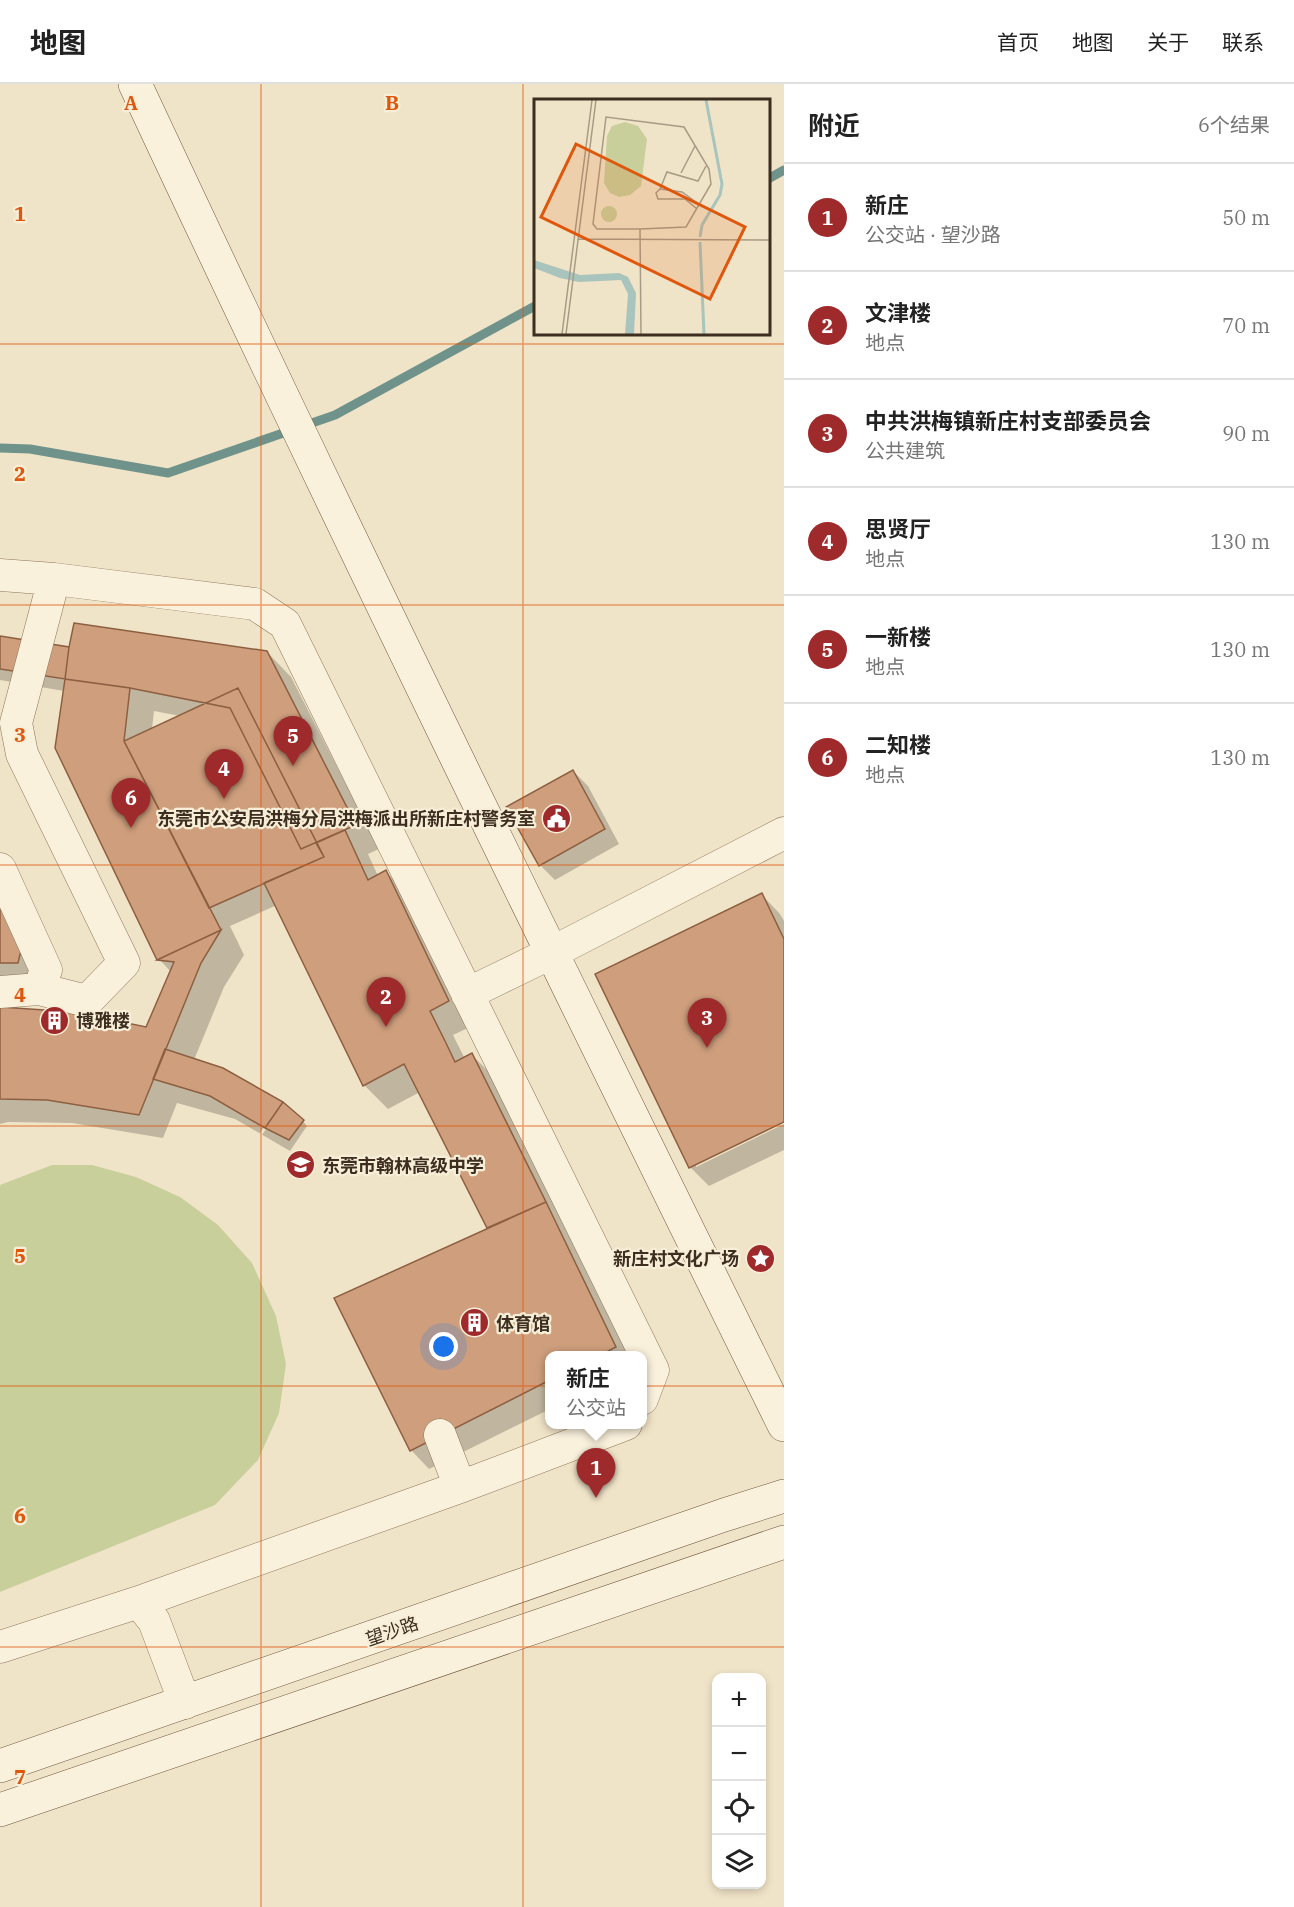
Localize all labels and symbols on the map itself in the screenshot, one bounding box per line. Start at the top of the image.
text: A [124,89,138,116]
text: B [385,89,399,116]
inset map [534,99,769,334]
text: 1 [14,200,26,227]
text: 2 [14,460,26,487]
pin: 5 [274,716,312,766]
text: 3 [14,721,26,748]
pin: 4 [204,750,244,799]
pin: 6 [112,778,150,828]
public building icon: 东莞市公安局洪梅分局洪梅派出所新庄村警务室 [540,802,572,834]
place label: 东莞市公安局洪梅分局洪梅派出所新庄村警务室 [157,807,535,830]
pin: 2 [366,978,406,1027]
text: 4 [14,981,26,1008]
pin: 3 [688,998,726,1048]
building icon: 博雅楼 [39,1004,71,1036]
place label: 博雅楼 [76,1009,130,1032]
school or university icon: 东莞市翰林高级中学 [285,1149,317,1181]
place label: 东莞市翰林高级中学 [322,1154,484,1177]
text: 5 [14,1242,26,1269]
place icon: 新庄村文化广场 [744,1242,776,1274]
place label: 新庄村文化广场 [613,1247,739,1270]
building icon: 体育馆 [459,1307,491,1339]
place label: 体育馆 [496,1312,550,1335]
your location [429,1332,458,1361]
pin: 1 [576,1448,616,1498]
text: 6 [14,1502,26,1529]
street label: 望沙路 [363,1611,421,1651]
text: 7 [14,1763,26,1790]

